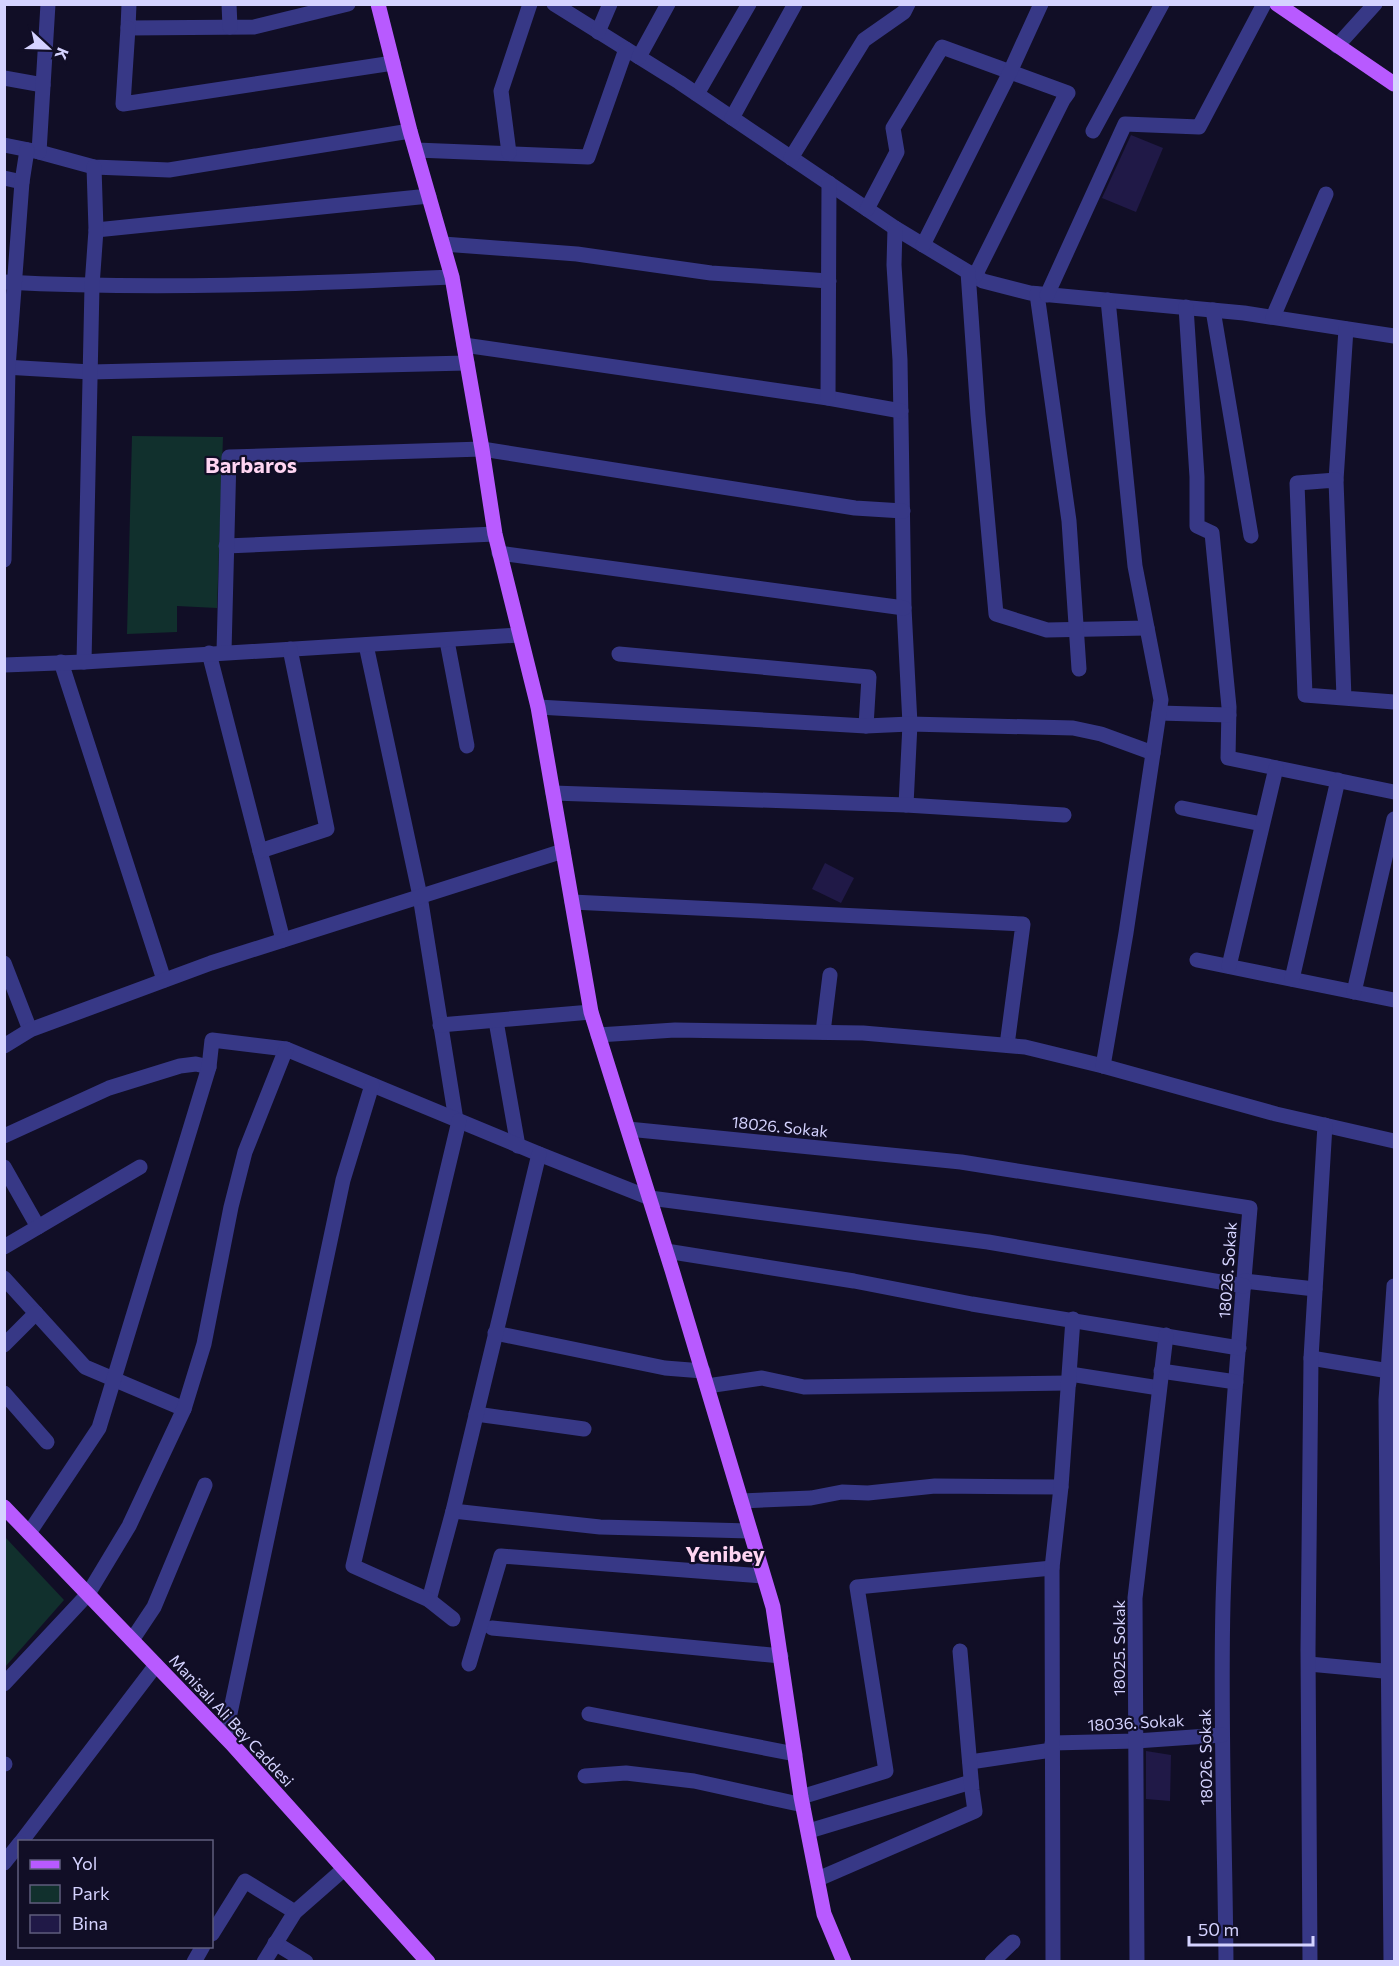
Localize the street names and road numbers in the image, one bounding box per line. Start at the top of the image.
street label: 18026. Sokak [731,1111,829,1141]
street label: 18026. Sokak [1214,1221,1240,1319]
street label: 18025. Sokak [1109,1600,1128,1696]
street label: Manisalı Ali Bey Caddesi [166,1650,298,1790]
street label: 18026. Sokak [1195,1708,1215,1806]
street label: 18036. Sokak [1087,1710,1185,1734]

